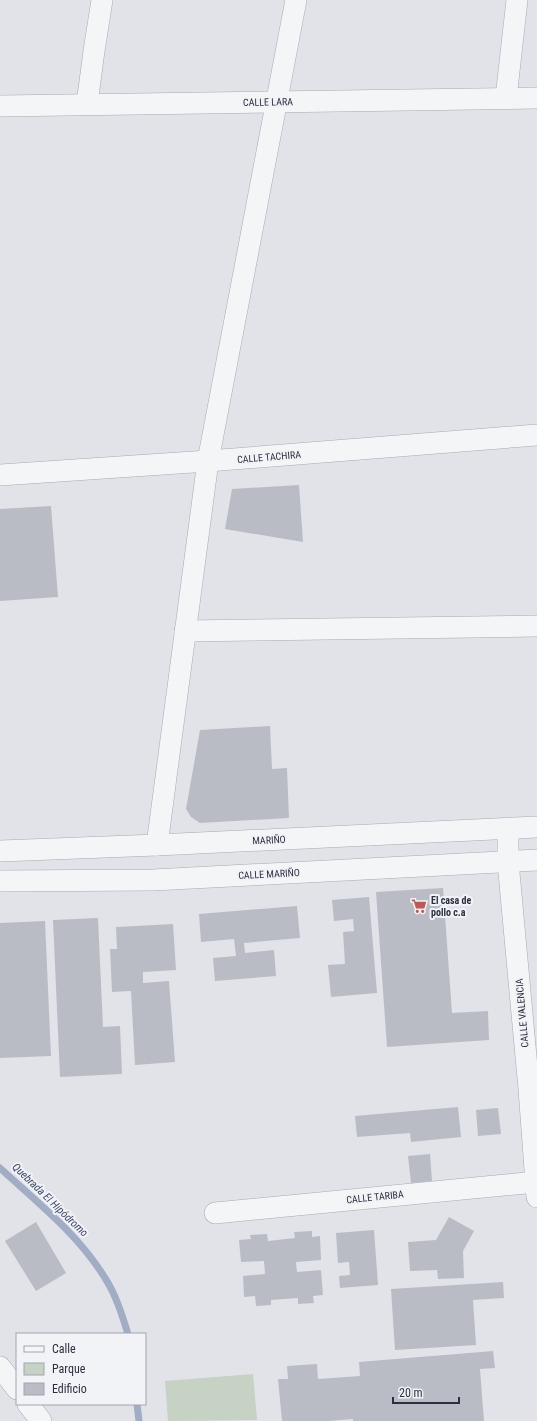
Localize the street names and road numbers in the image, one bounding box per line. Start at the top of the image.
street label: CALLE LARA [243,96,293,108]
street label: CALLE TACHIRA [237,449,302,465]
street label: MARIÑO [252,833,286,846]
street label: CALLE MARIÑO [238,866,300,881]
street label: CALLE VALENCIA [513,978,530,1048]
street label: CALLE TARIBA [346,1188,404,1205]

